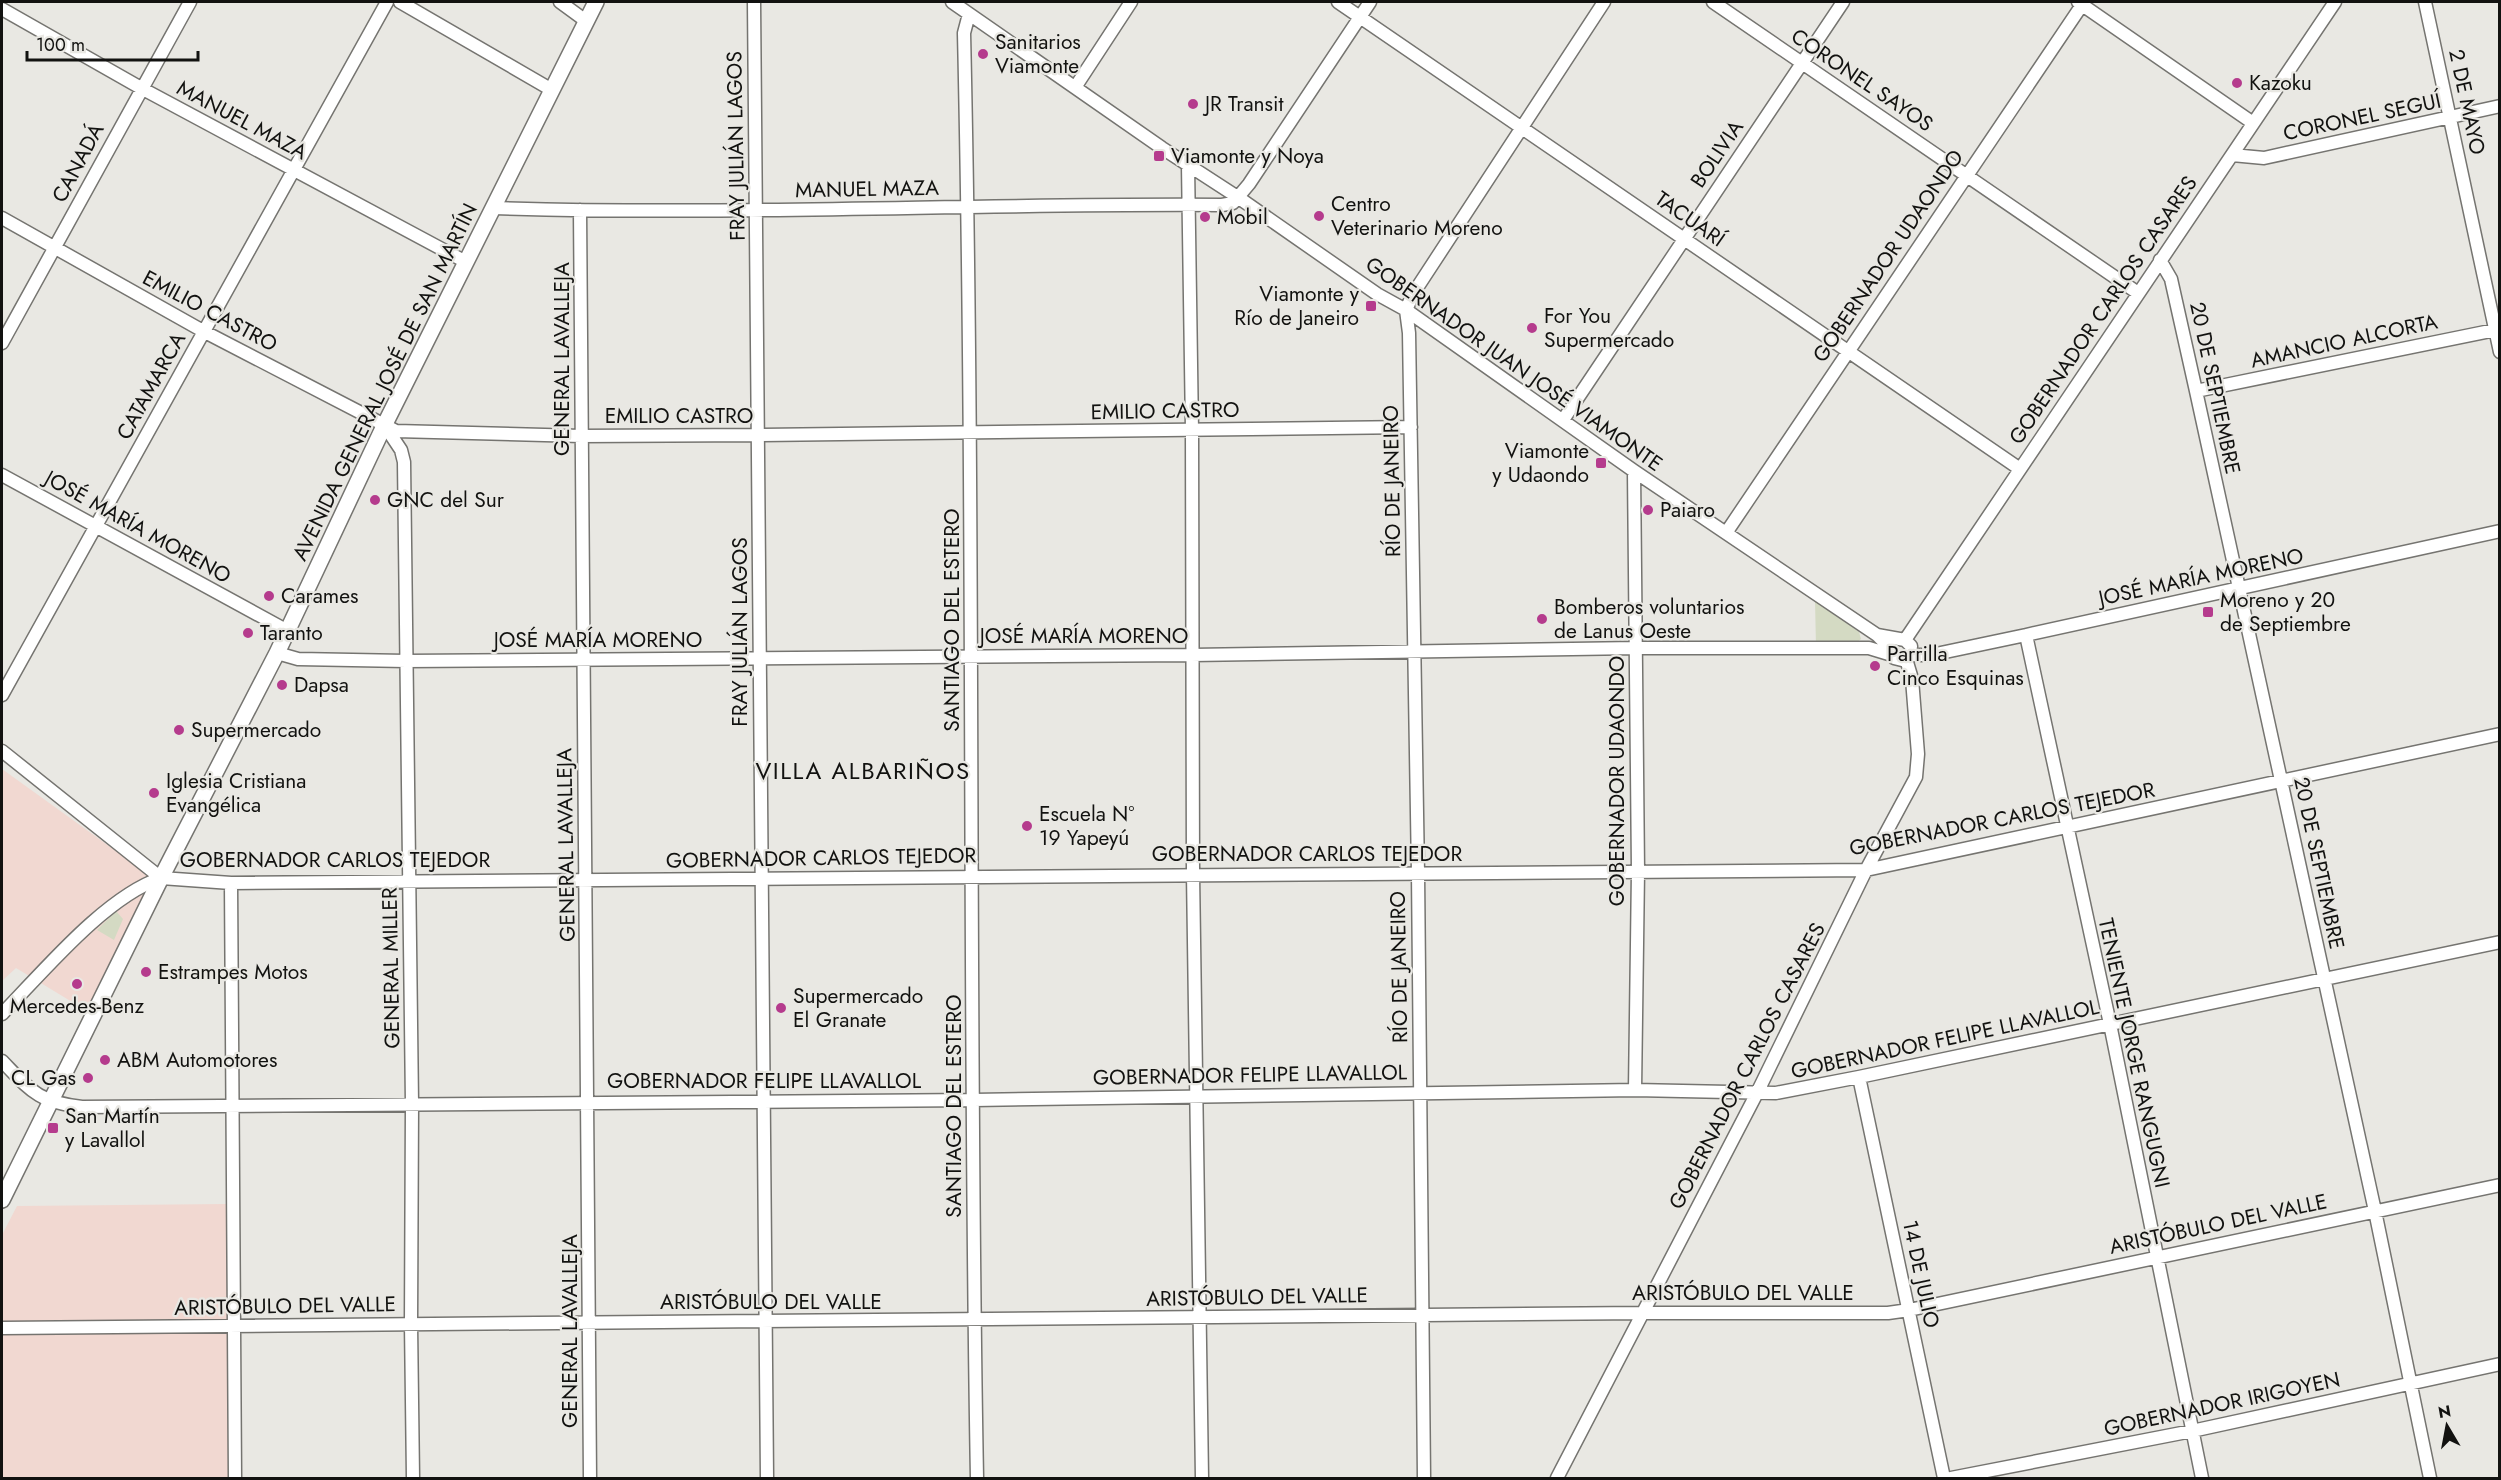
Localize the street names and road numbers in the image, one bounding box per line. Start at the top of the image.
street label: CORONEL SAYOS [1785,21,1939,139]
street label: 2 DE MAYO [2441,46,2493,158]
street label: FRAY JULIÁN LAGOS [719,51,753,241]
street label: MANUEL MAZA [171,73,313,167]
street label: CORONEL SEGUÍ [2280,85,2444,148]
street label: BOLIVIA [1683,114,1751,194]
street label: CANADÁ [45,118,111,208]
street label: GOBERNADOR UDAONDO [1805,144,1971,368]
street label: GOBERNADOR CARLOS CASARES [2002,170,2204,450]
street label: MANUEL MAZA [795,173,939,205]
street label: TACUARÍ [1649,184,1732,254]
street label: AVENIDA GENERAL JOSÉ DE SAN MARTÍN [285,198,485,566]
street label: GOBERNADOR JUAN JOSÉ VIAMONTE [1359,249,1669,479]
street label: GENERAL LAVALLEJA [547,262,577,456]
street label: EMILIO CASTRO [137,263,283,359]
street label: 20 DE SEPTIEMBRE [2182,299,2248,477]
street label: AMANCIO ALCORTA [2248,307,2440,375]
street label: CATAMARCA [109,327,193,445]
street label: EMILIO CASTRO [1090,395,1240,427]
street label: EMILIO CASTRO [605,401,753,431]
street label: RÍO DE JANEIRO [1376,405,1408,557]
street label: JOSÉ MARÍA MORENO [37,462,237,591]
street label: SANTIAGO DEL ESTERO [937,508,967,732]
street label: FRAY JULIÁN LAGOS [725,537,755,727]
street label: JOSÉ MARÍA MORENO [2093,541,2306,614]
street label: JOSÉ MARÍA MORENO [977,621,1188,651]
street label: JOSÉ MARÍA MORENO [491,625,702,655]
street label: GOBERNADOR UDAONDO [1602,656,1632,906]
street label: GENERAL LAVALLEJA [549,748,583,942]
street label: 20 DE SEPTIEMBRE [2286,774,2352,952]
street label: GOBERNADOR CARLOS TEJEDOR [1847,775,2157,863]
street label: GOBERNADOR CARLOS TEJEDOR [1152,839,1462,869]
street label: GOBERNADOR CARLOS TEJEDOR [666,840,977,876]
street label: GOBERNADOR CARLOS TEJEDOR [180,845,490,875]
street label: GENERAL MILLER [375,887,407,1049]
street label: RÍO DE JANEIRO [1383,891,1415,1043]
street label: TENIENTE JORGE RANGUGNI [2091,916,2177,1190]
street label: GOBERNADOR CARLOS CASARES [1661,918,1833,1214]
street label: GOBERNADOR FELIPE LLAVALLOL [1788,992,2102,1086]
street label: SANTIAGO DEL ESTERO [939,994,969,1218]
street label: GOBERNADOR FELIPE LLAVALLOL [1093,1057,1408,1093]
street label: GOBERNADOR FELIPE LLAVALLOL [607,1066,922,1096]
street label: ARISTÓBULO DEL VALLE [2106,1186,2330,1262]
street label: 14 DE JULIO [1895,1217,1947,1331]
street label: GENERAL LAVALLEJA [555,1234,585,1428]
street label: ARISTÓBULO DEL VALLE [1632,1278,1854,1308]
street label: ARISTÓBULO DEL VALLE [1146,1280,1368,1314]
street label: ARISTÓBULO DEL VALLE [660,1287,882,1317]
street label: ARISTÓBULO DEL VALLE [174,1289,396,1323]
street label: GOBERNADOR IRIGOYEN [2101,1364,2343,1444]

